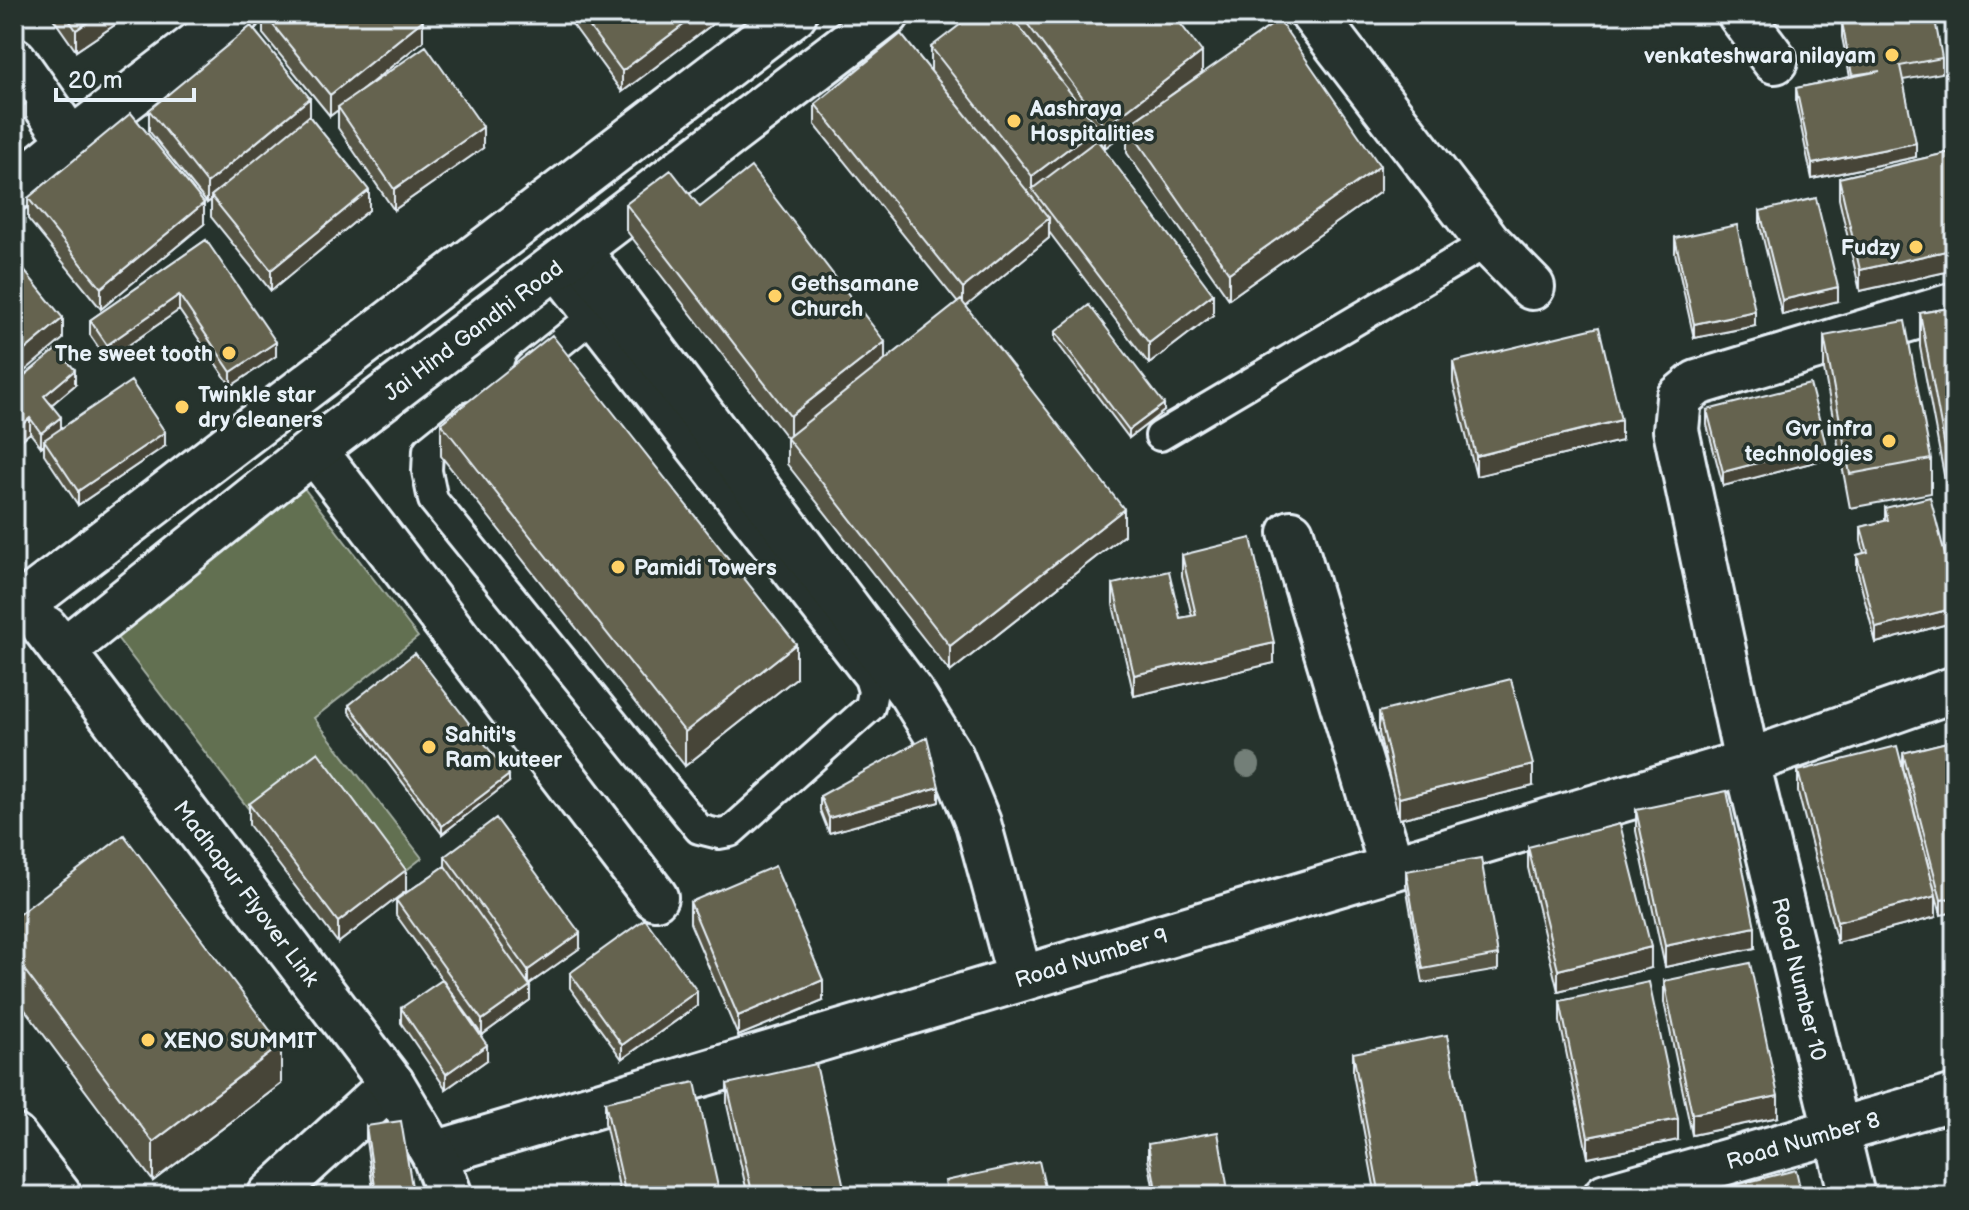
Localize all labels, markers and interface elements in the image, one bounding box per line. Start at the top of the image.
place label: venkateshwara nilayam [1643,43,1876,70]
marker: venkateshwara nilayam [1883,46,1901,64]
scale bar [56,52,194,102]
text: 20 m [68,66,123,95]
place label: Aashraya Hospitalities [1029,96,1155,148]
marker: Aashraya Hospitalities [1005,112,1023,130]
place label: Fudzy [1841,235,1900,262]
marker: Fudzy [1907,238,1925,256]
street label: Jai Hind Gandhi Road [379,255,569,407]
place label: Gethsamane Church [791,271,919,323]
marker: Gethsamane Church [766,287,784,305]
place label: The sweet tooth [55,341,213,368]
marker: The sweet tooth [220,344,238,362]
place label: Twinkle star dry cleaners [198,382,323,434]
marker: Twinkle star dry cleaners [173,398,191,416]
place label: Gvr infra technologies [1744,416,1873,468]
marker: Gvr infra technologies [1880,432,1898,450]
place label: Pamidi Towers [634,555,777,582]
marker: Pamidi Towers [609,558,627,576]
place label: Sahiti's Ram kuteer [445,722,562,774]
marker: Sahiti's Ram kuteer [420,738,438,756]
street label: Madhapur Flyover Link [167,796,325,992]
street label: Road Number 10 [1765,895,1832,1064]
street label: Road Number 9 [1012,922,1171,994]
place label: XENO SUMMIT [164,1028,317,1055]
marker: XENO SUMMIT [139,1031,157,1049]
street label: Road Number 8 [1724,1107,1883,1176]

